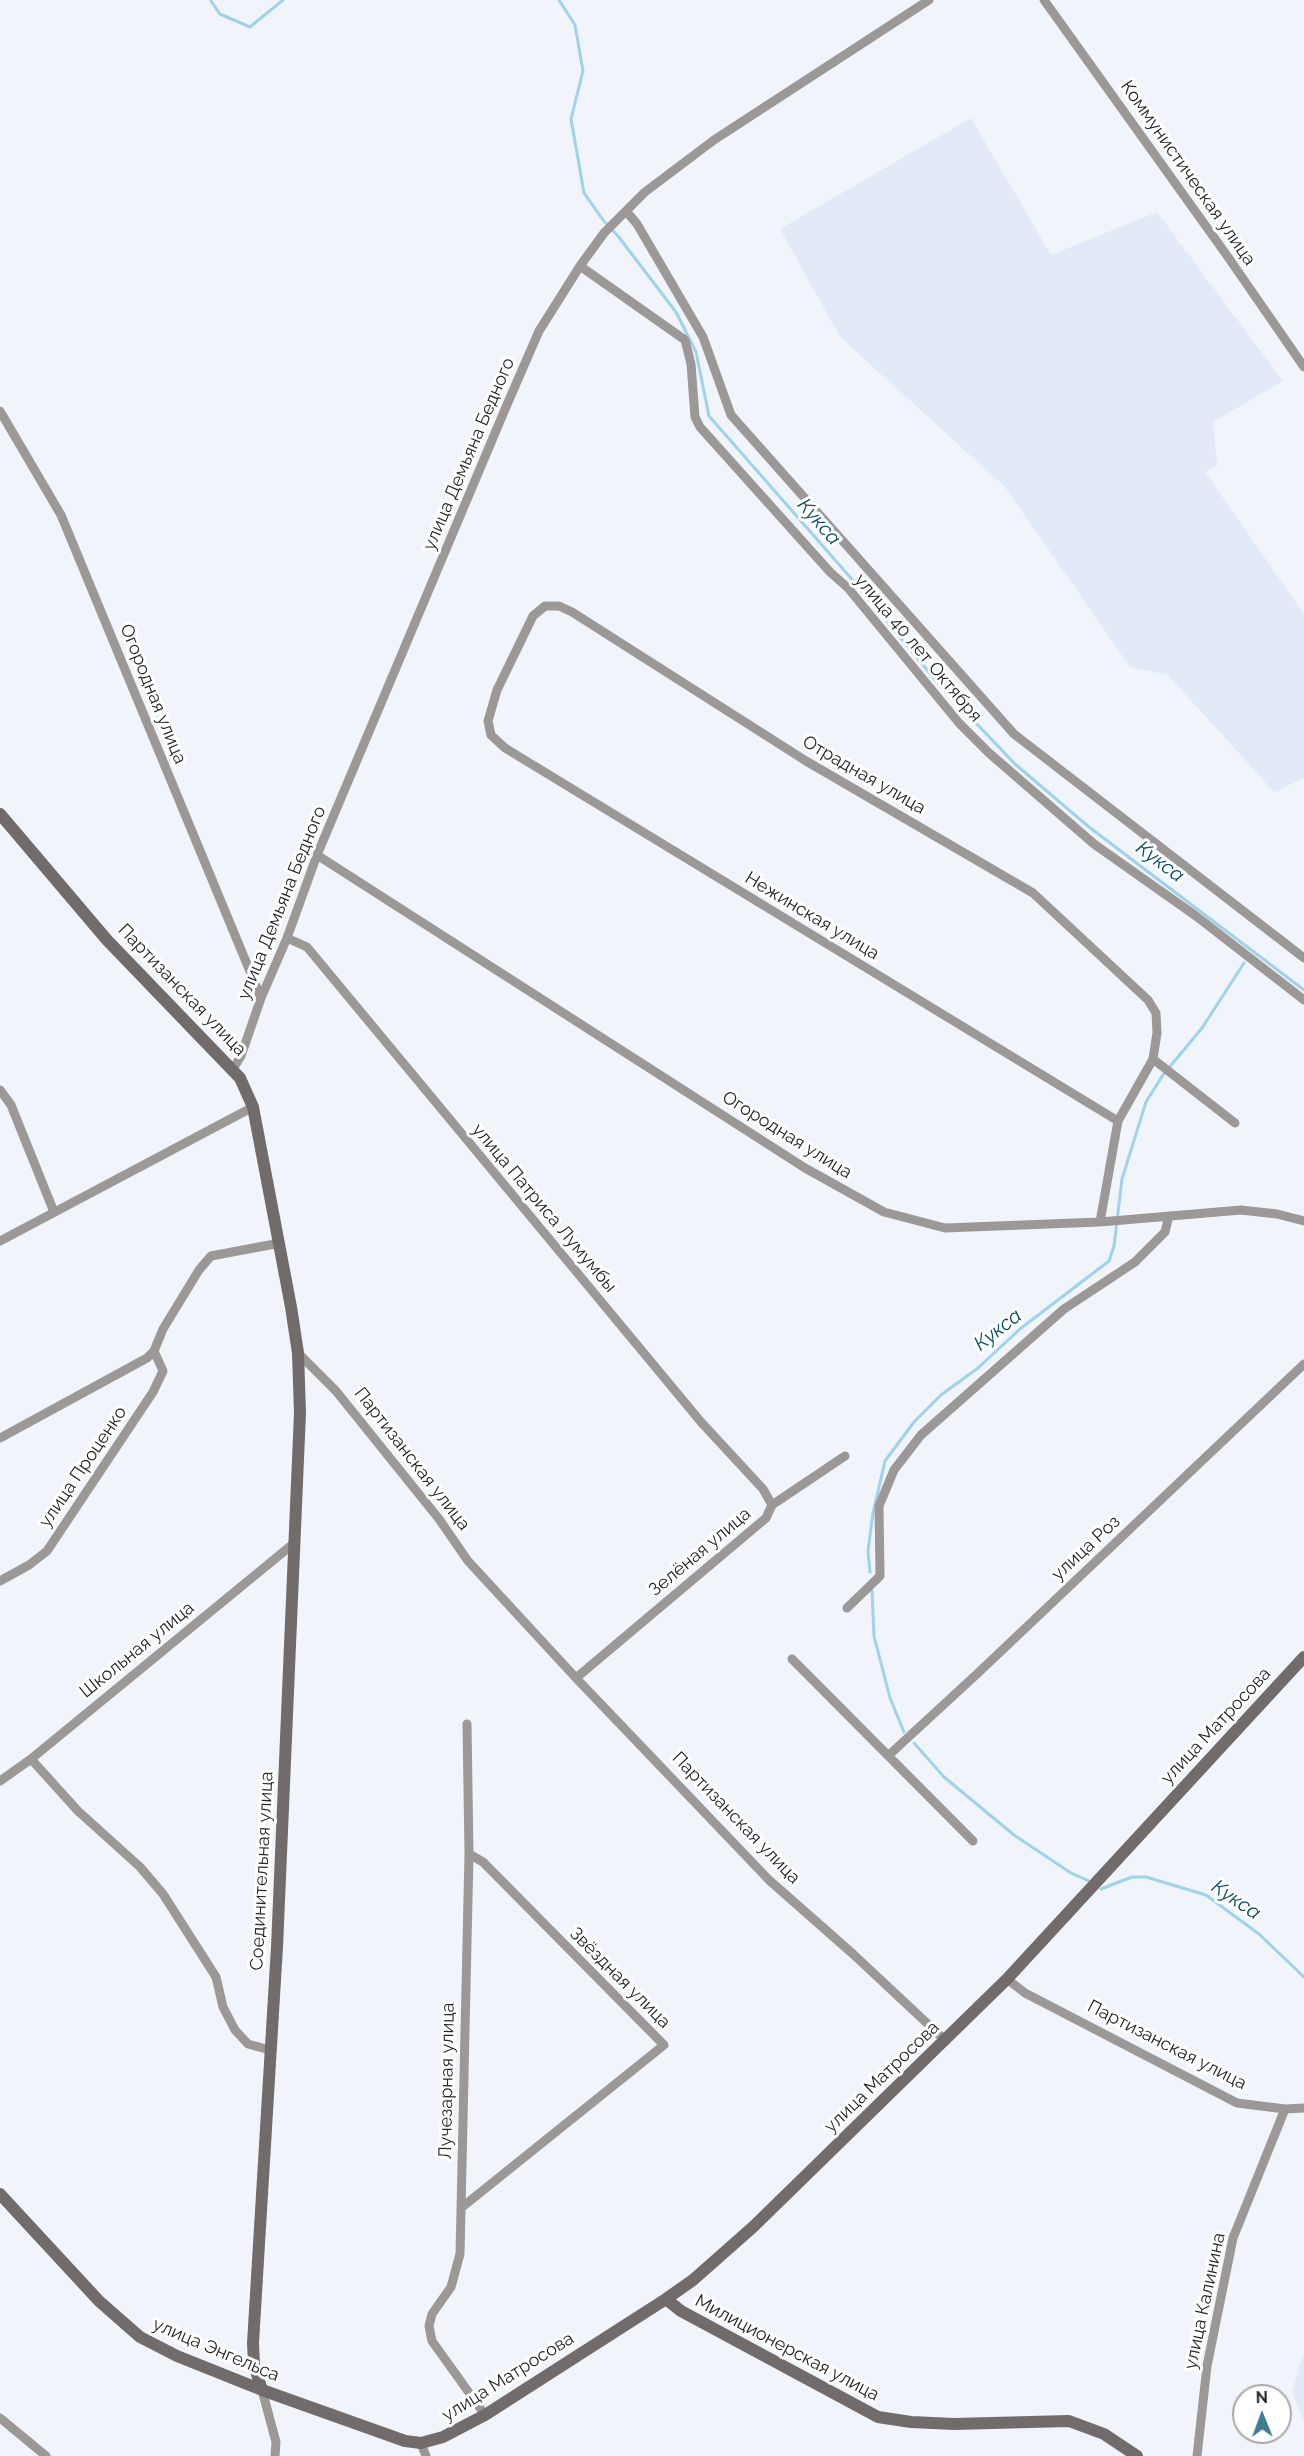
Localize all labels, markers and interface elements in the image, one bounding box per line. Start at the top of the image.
street label: Коммунистическая улица [1116,76,1260,270]
street label: улица Демьяна Бедного [419,354,519,554]
water label: Кукса [792,494,846,550]
street label: улица 40 лет Октября [850,569,986,727]
street label: Огородная улица [115,621,191,767]
street label: Отрадная улица [799,731,929,819]
street label: улица Демьяна Бедного [233,803,331,1003]
water label: Кукса [1131,836,1189,888]
street label: Нежинская улица [741,867,883,965]
street label: Партизанская улица [113,919,251,1061]
street label: Огородная улица [718,1086,856,1184]
street label: улица Патриса Лумумбы [467,1119,621,1297]
water label: Кукса [969,1304,1027,1356]
street label: Партизанская улица [349,1383,475,1535]
street label: улица Проценко [35,1402,131,1532]
street label: Зелёная улица [645,1503,755,1601]
street label: улица Роз [1047,1511,1125,1585]
street label: Школьная улица [75,1597,199,1703]
street label: улица Матросова [1157,1663,1275,1789]
street label: Партизанская улица [667,1747,805,1889]
street label: Соединительная улица [246,1771,278,1971]
water label: Кукса [1207,1875,1265,1925]
street label: Звёздная улица [565,1923,675,2033]
street label: Партизанская улица [1084,1996,1250,2094]
street label: Лучезарная улица [435,2002,459,2160]
street label: улица Матросова [820,2017,944,2137]
street label: улица Калинина [1180,2231,1230,2371]
street label: Милиционерская улица [691,2290,883,2406]
street label: улица Энгельса [149,2314,283,2386]
street label: улица Матросова [438,2328,578,2426]
north arrow [1232,2384,1292,2444]
text: N [1255,2388,1268,2407]

